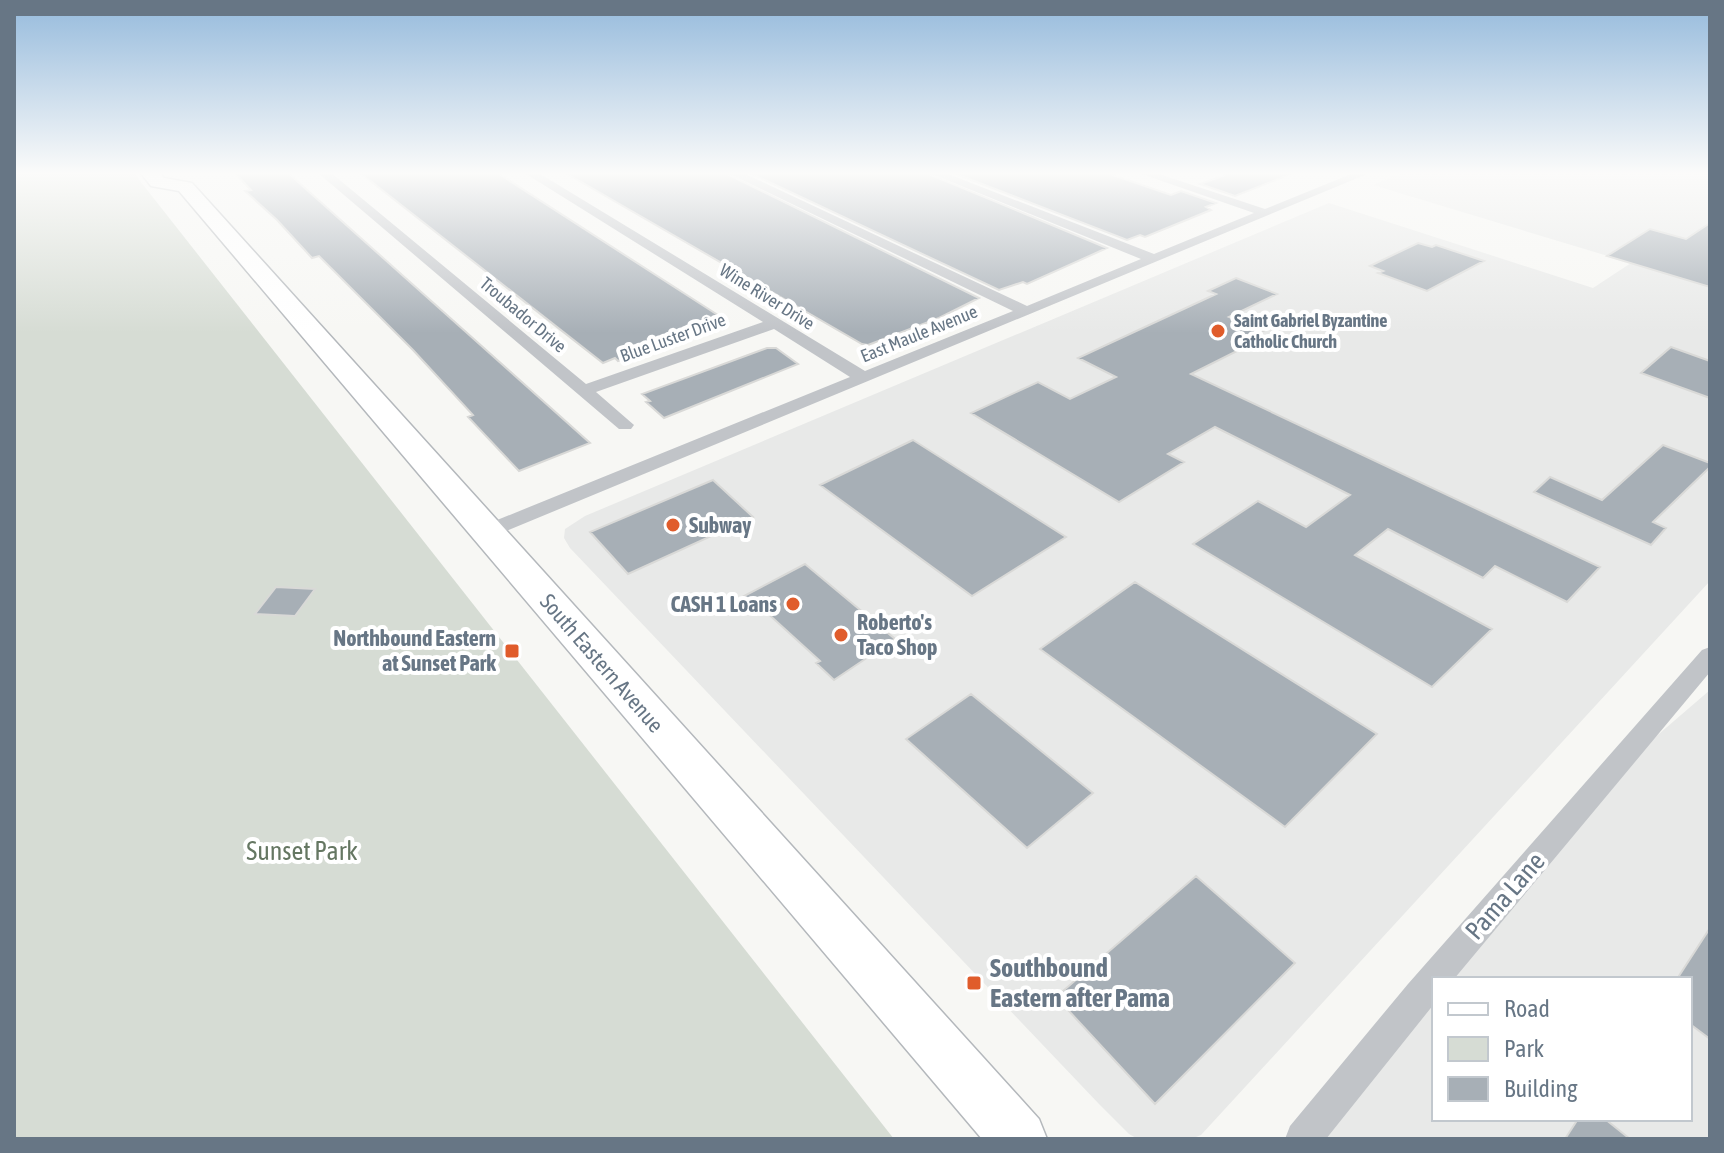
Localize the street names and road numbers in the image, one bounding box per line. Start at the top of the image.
street label: Wine River Drive [716,259,819,334]
street label: Troubador Drive [476,273,571,357]
street label: East Maule Avenue [857,301,980,367]
street label: Blue Luster Drive [617,309,728,366]
street label: South Eastern Avenue [535,589,669,737]
street label: Pama Lane [1459,846,1551,946]

